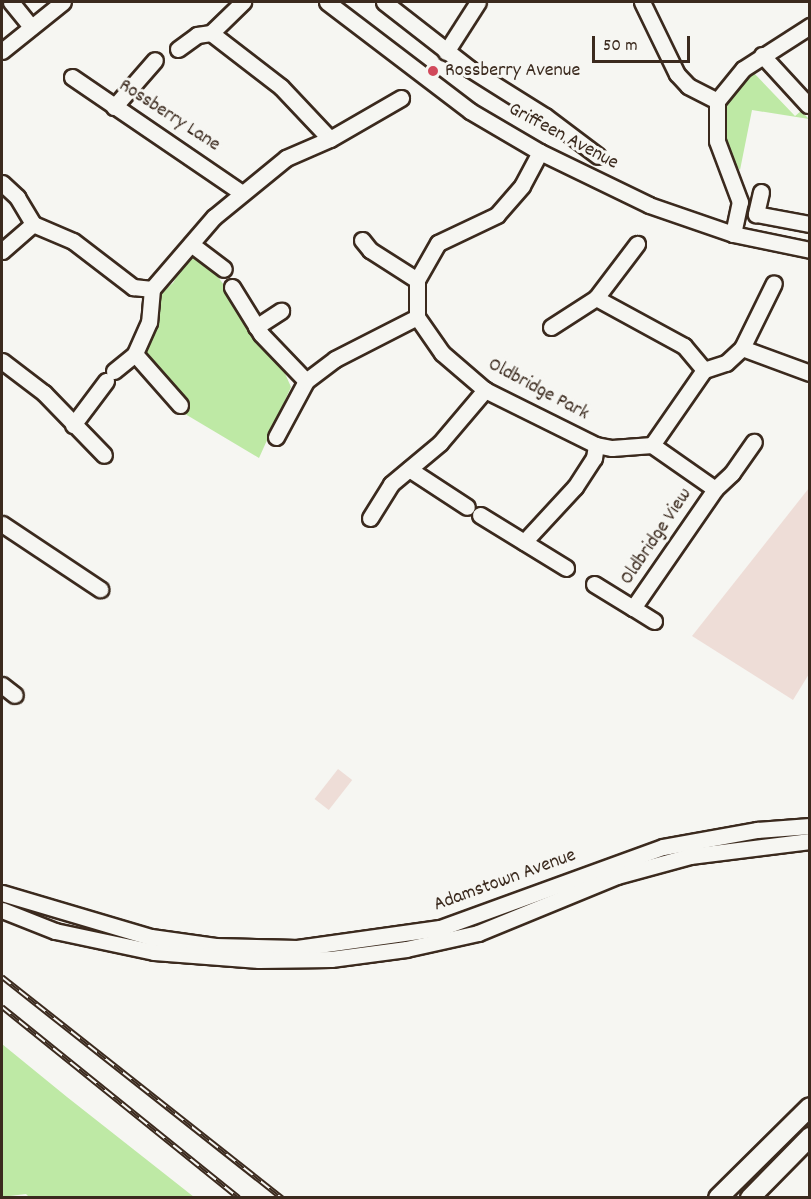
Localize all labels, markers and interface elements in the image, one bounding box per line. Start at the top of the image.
scale bar [595,24,692,62]
text: 50 m [603,34,638,59]
place label: Rossberry Avenue [445,59,580,83]
marker: Rossberry Avenue [426,64,440,78]
street label: Rossberry Lane [114,74,224,158]
street label: Griffeen Avenue [504,98,622,176]
street label: Oldbridge Park [483,353,593,427]
street label: Oldbridge View [616,484,698,590]
street label: Adamstown Avenue [431,844,579,918]

